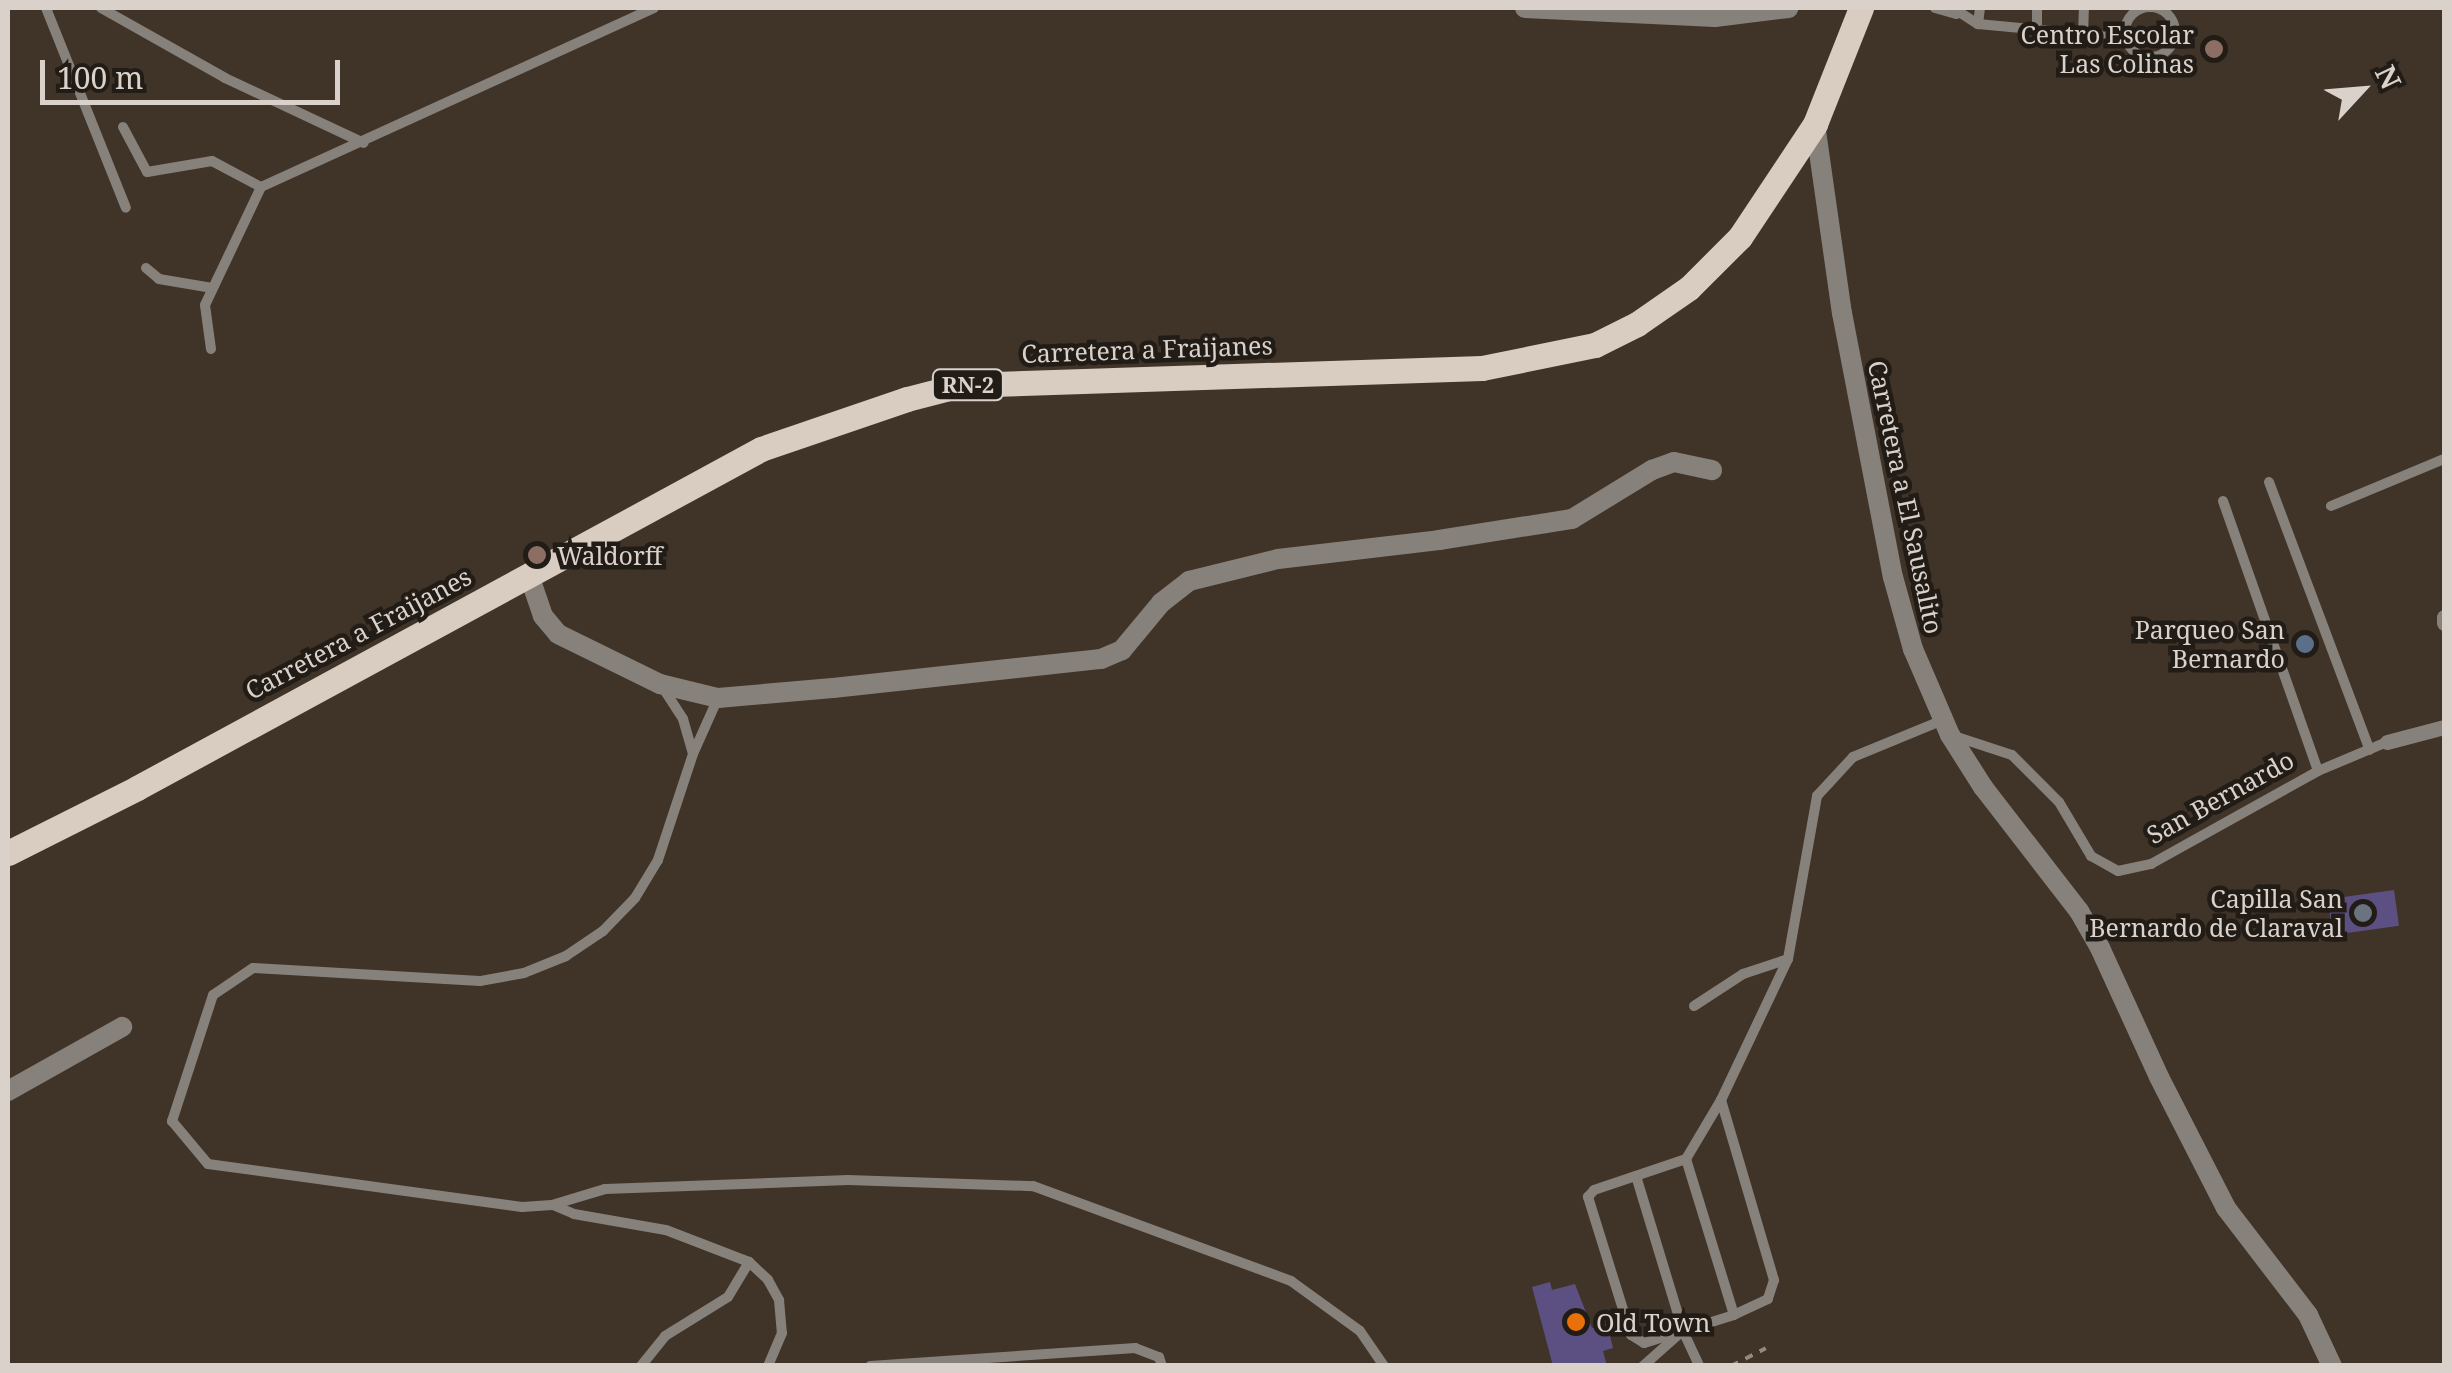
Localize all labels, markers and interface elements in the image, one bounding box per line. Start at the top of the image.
place label: Centro Escolar Las Colinas [2020,20,2194,79]
marker: Centro Escolar Las Colinas [2203,38,2225,60]
scale bar [45,40,345,102]
north arrow [2312,40,2412,140]
text: 100 m [57,57,143,98]
text: N [2367,59,2411,95]
street label: Carretera a Fraijanes [1021,330,1273,368]
street label: Carretera a El Sausalito [1862,358,1950,636]
road number: RN-2 [930,368,1006,402]
place label: Waldorff [557,540,662,570]
marker: Waldorff [526,544,548,566]
street label: Carretera a Fraijanes [240,561,476,705]
place label: Parqueo San Bernardo [2135,615,2285,674]
marker: Parqueo San Bernardo [2294,633,2316,655]
street label: San Bernardo [2141,744,2299,850]
place label: Capilla San Bernardo de Claraval [2089,884,2343,943]
marker: Capilla San Bernardo de Claraval [2352,902,2374,924]
place label: Old Town [1596,1307,1710,1337]
marker: Old Town [1565,1311,1587,1333]

